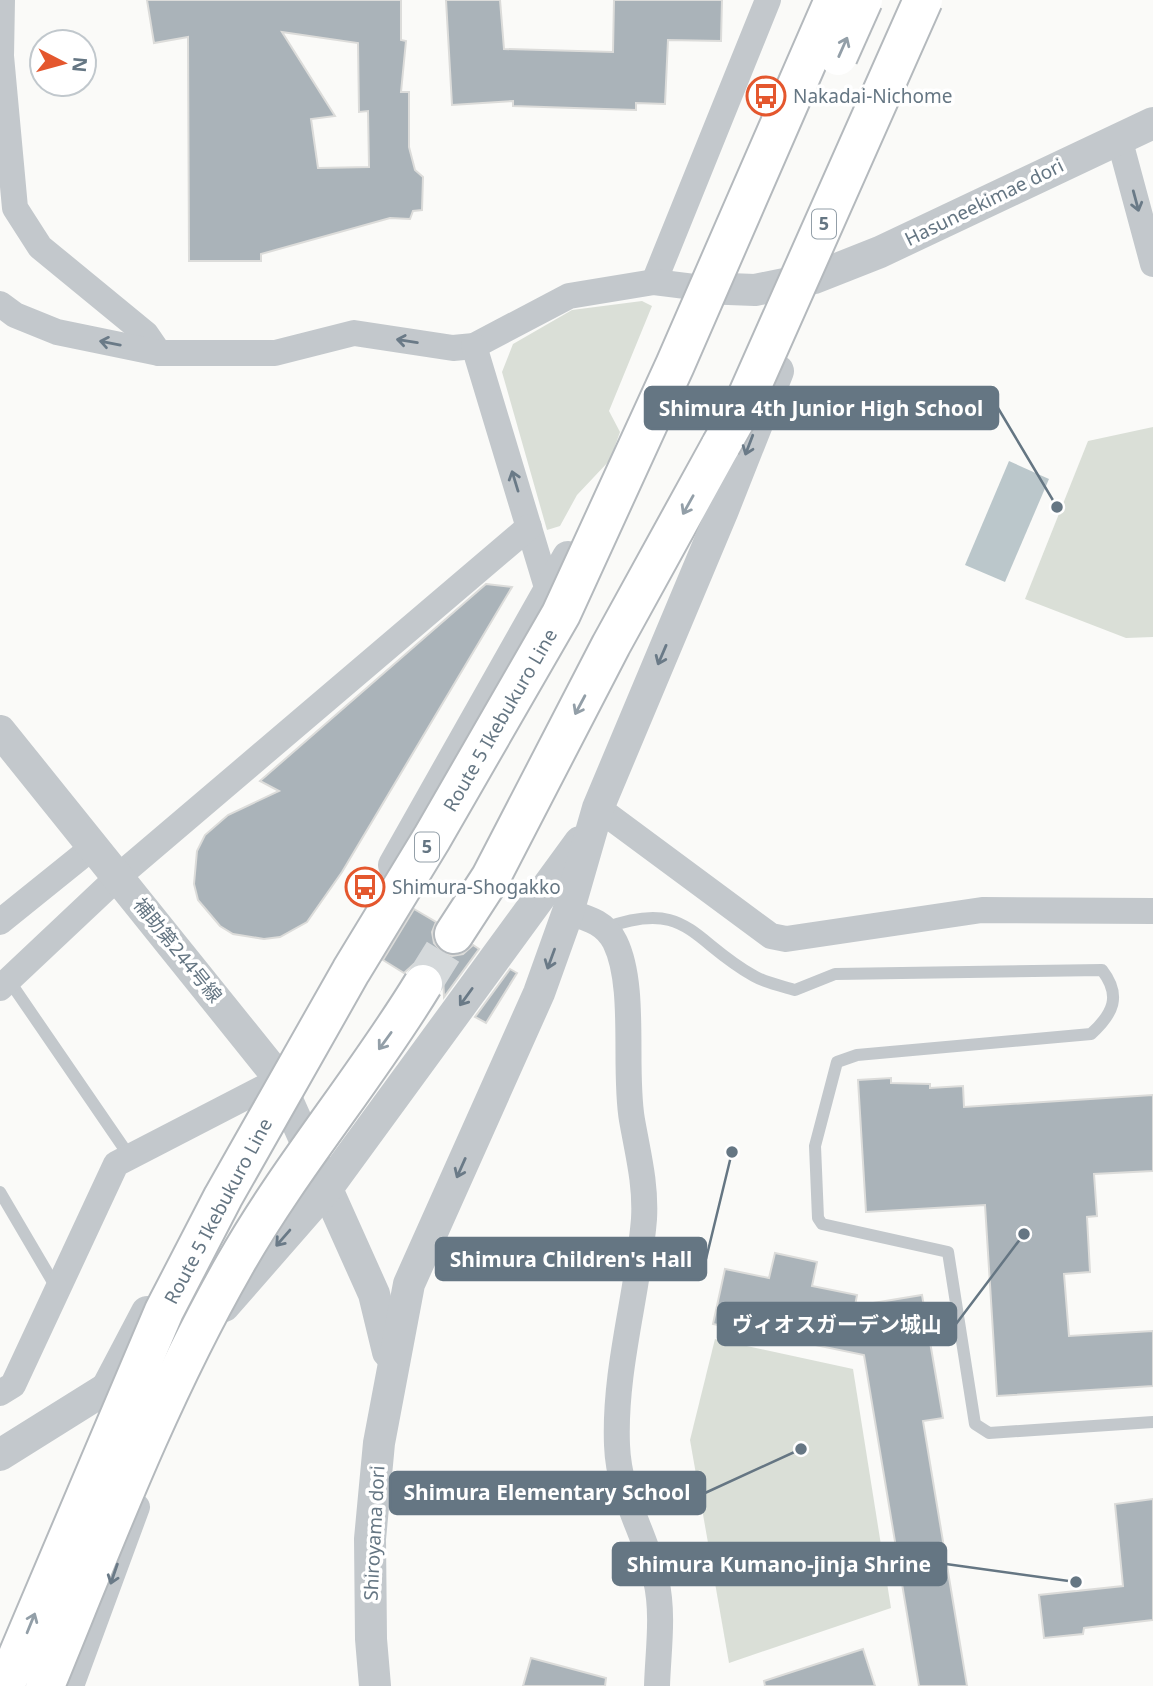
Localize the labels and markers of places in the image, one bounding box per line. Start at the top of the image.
bus stop icon: Nakadai-Nichome [745,75,787,117]
place label: Nakadai-Nichome [793,83,952,109]
callout: Shimura 4th Junior High School [645,387,998,429]
bus stop icon: Shimura-Shogakko [344,866,386,908]
place label: Shimura-Shogakko [392,874,561,900]
callout: Shimura Children's Hall [436,1238,706,1280]
callout: ヴィオスガーデン城山 [718,1303,956,1345]
callout: Shimura Elementary School [390,1472,705,1514]
callout: Shimura Kumano-jinja Shrine [613,1543,946,1585]

